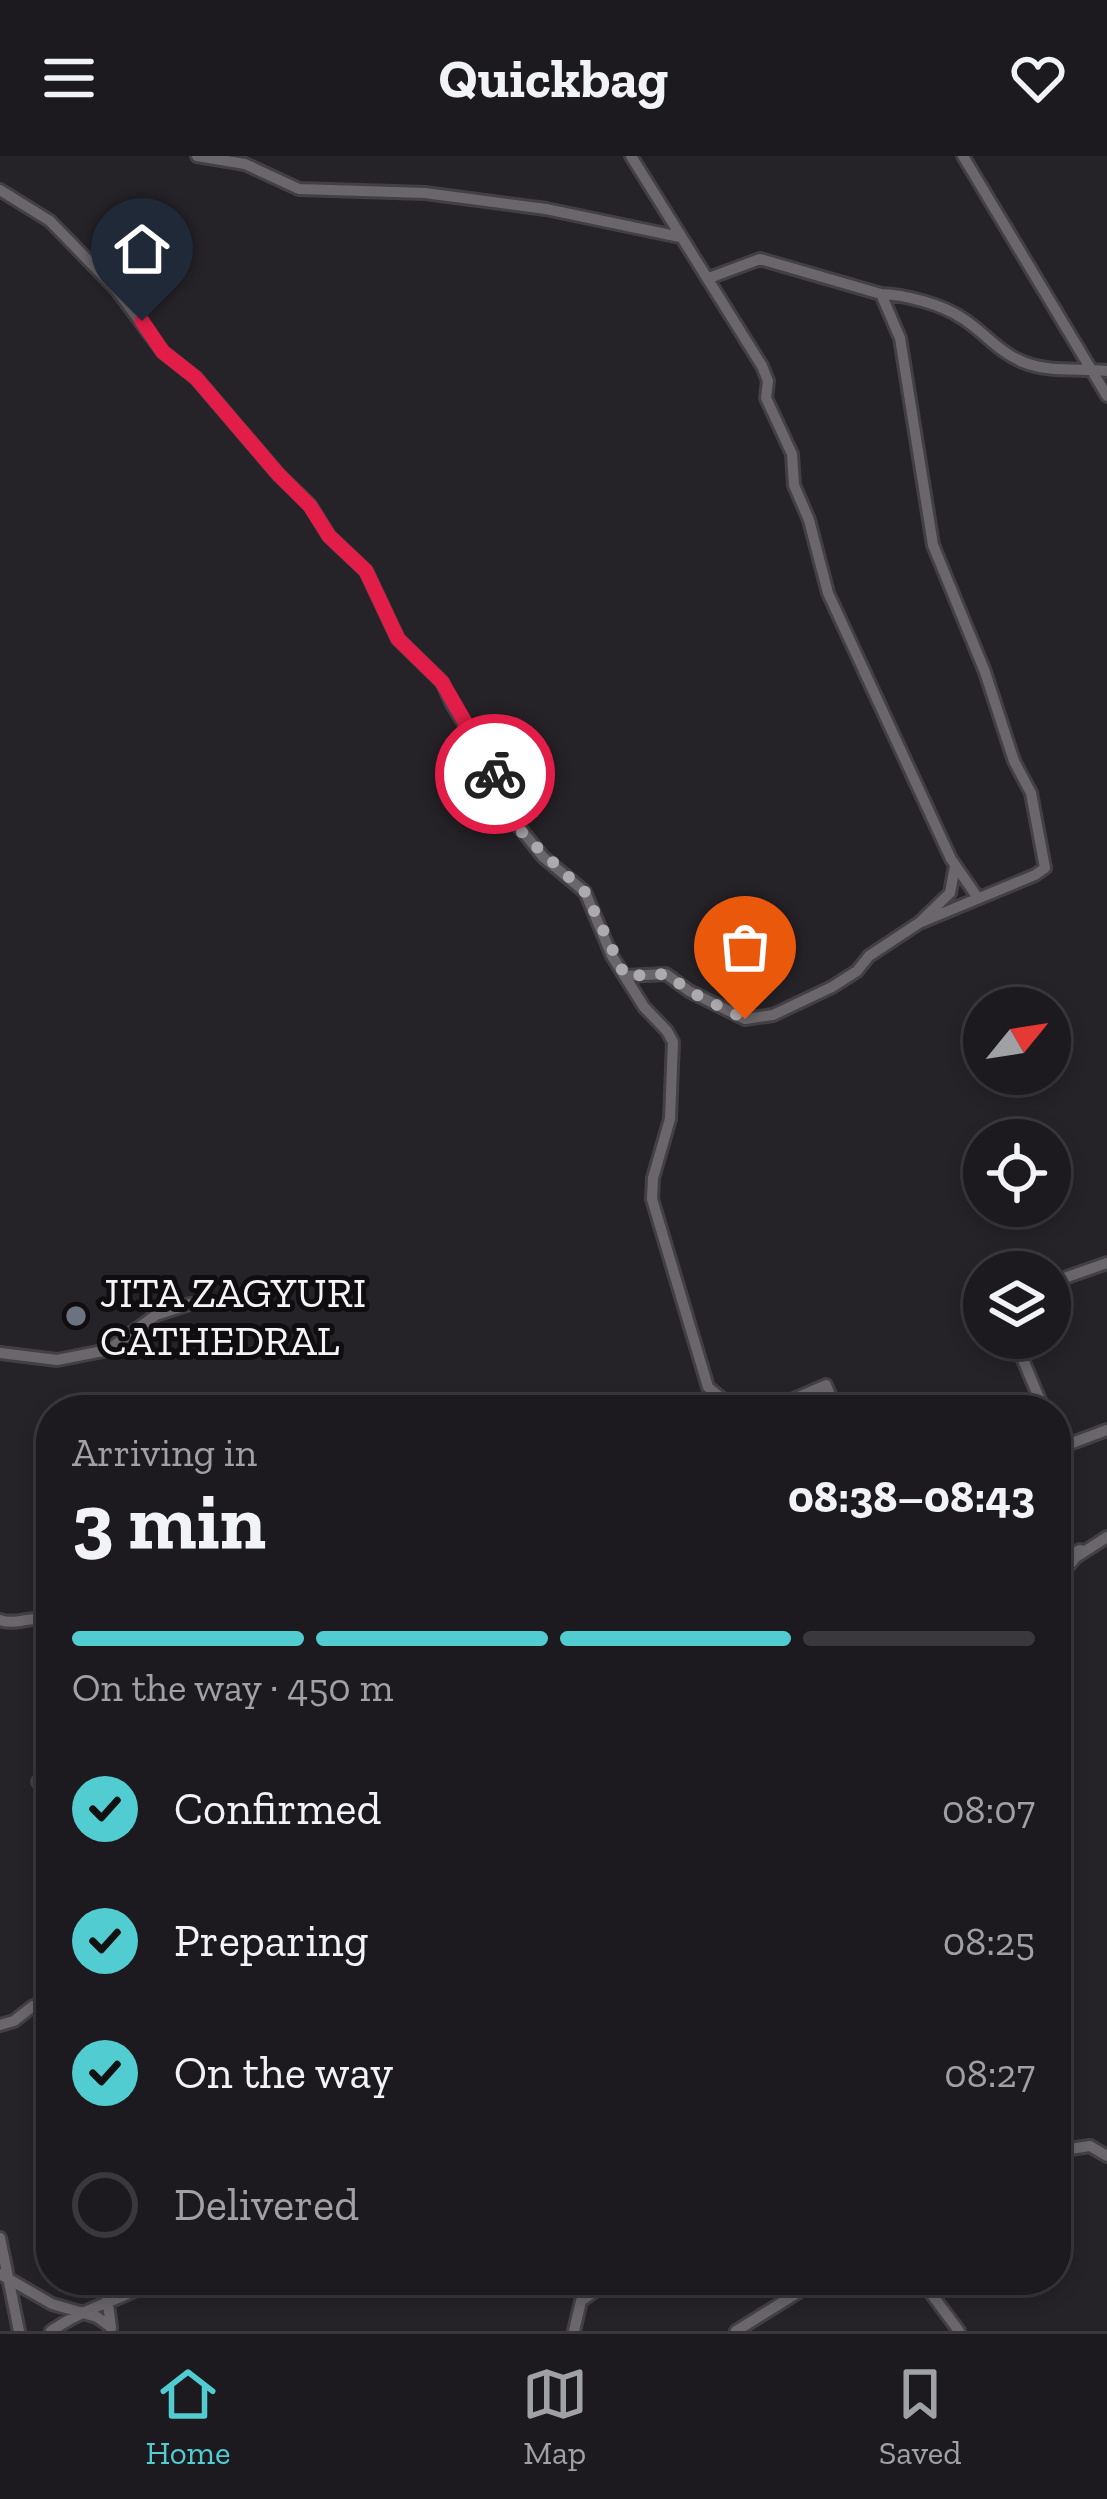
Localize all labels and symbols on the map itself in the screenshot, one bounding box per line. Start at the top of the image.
pin [91,198,193,321]
courier [435,714,555,834]
pin [694,896,796,1019]
north arrow [963,987,1071,1095]
place label: JITA ZAGYURI CATHEDRAL [100,1267,366,1366]
marker: JITA ZAGYURI CATHEDRAL [63,1303,89,1329]

